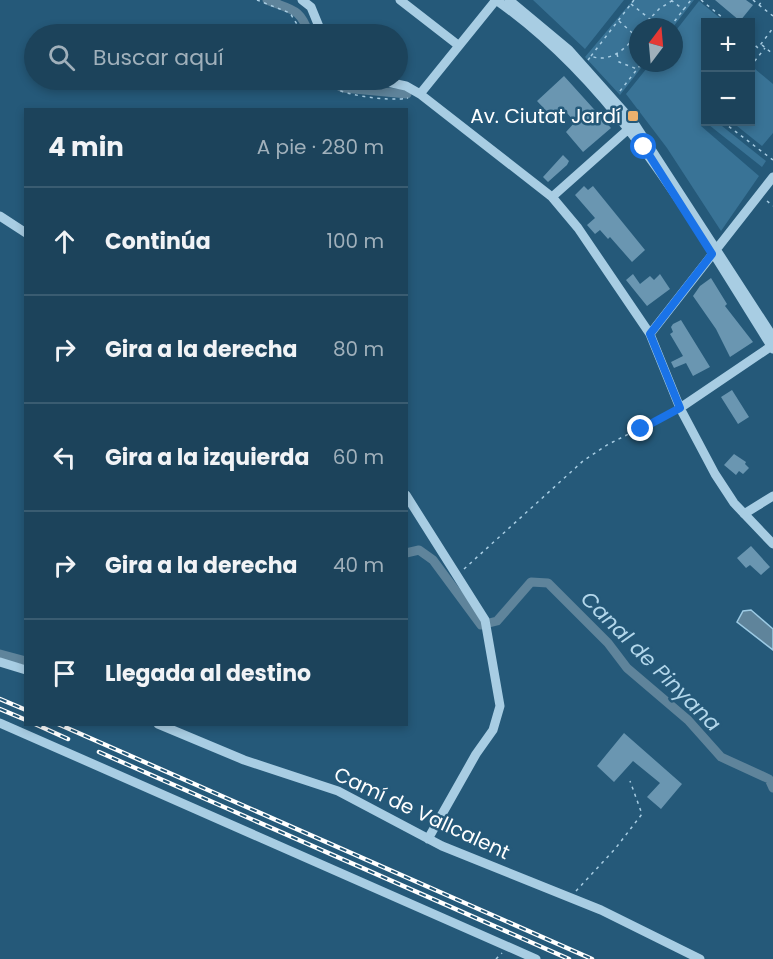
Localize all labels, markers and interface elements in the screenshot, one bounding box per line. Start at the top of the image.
north arrow [629,18,683,72]
map controls [701,18,755,126]
button: + [701,18,755,72]
search box [24,24,408,90]
icon: search [45,41,78,74]
text: Buscar aquí [93,42,224,73]
button: − [701,72,755,126]
place label: Av. Ciutat Jardí [470,102,621,130]
marker: Av. Ciutat Jardí [626,109,640,123]
text: 4 min [48,129,124,165]
text: A pie · 280 m [257,133,384,161]
route start [630,133,656,159]
icon: ahead [48,225,81,258]
text: Continúa [105,226,211,257]
text: 100 m [327,227,384,255]
icon: right [48,333,81,366]
text: Gira a la derecha [105,334,298,365]
text: 80 m [333,335,384,363]
route end [627,415,653,441]
icon: left [48,441,81,474]
text: Gira a la izquierda [105,442,309,473]
text: 60 m [333,443,384,471]
icon: right [48,549,81,582]
text: Gira a la derecha [105,550,298,581]
text: 40 m [333,551,384,579]
water label: Canal de Pinyana [574,584,728,738]
icon: arrive [48,657,81,690]
text: Llegada al destino [105,658,311,689]
street label: Camí de Vallcalent [330,760,514,866]

